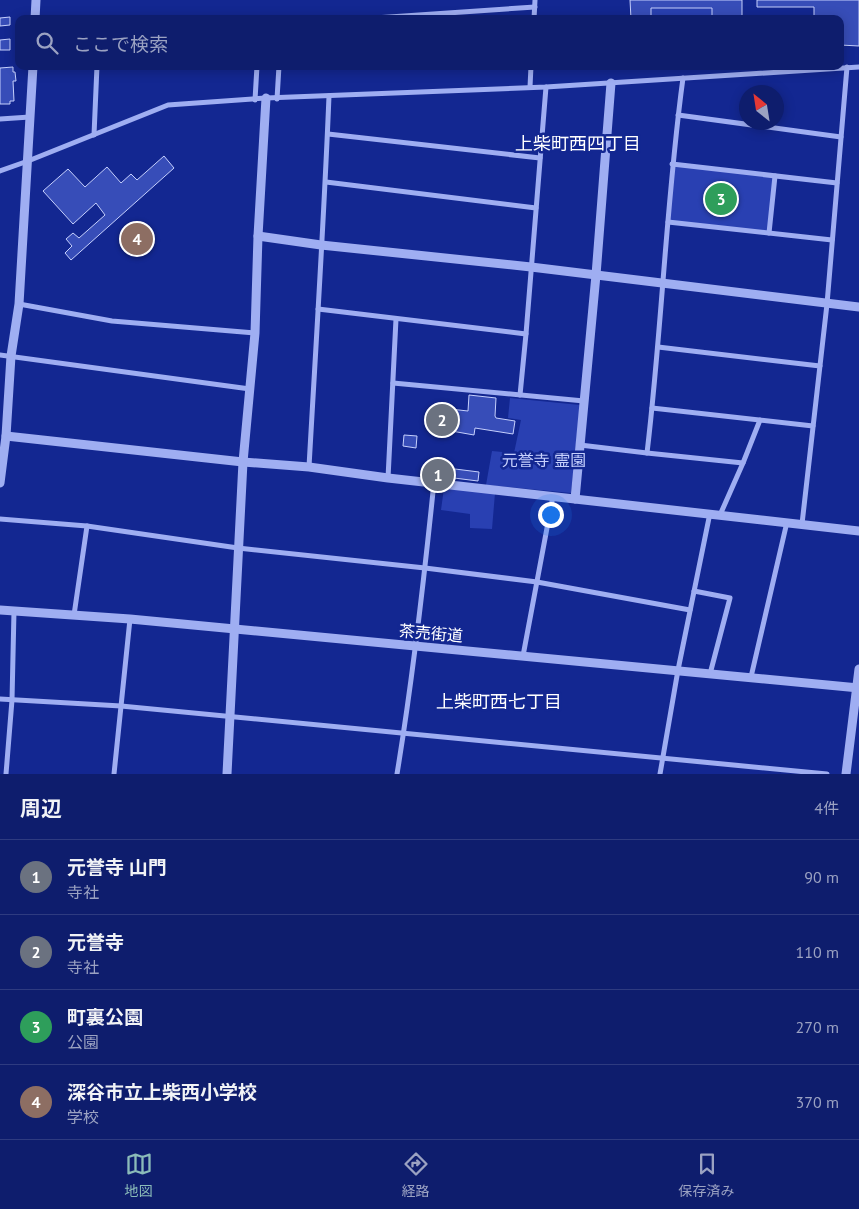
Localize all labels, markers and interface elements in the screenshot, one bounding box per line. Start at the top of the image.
search box [15,15,844,70]
icon: search [33,29,61,57]
text: ここで検索 [73,32,168,56]
north arrow [739,85,784,130]
district label: 上柴町西四丁目 [515,132,641,155]
pin: 3 [705,180,737,218]
pin: 4 [121,220,153,258]
pin: 2 [426,401,458,439]
park label: 元誉寺 霊園 [502,450,586,470]
pin: 1 [422,456,454,494]
your location [538,502,564,528]
street label: 茶売街道 [398,620,464,646]
district label: 上柴町西七丁目 [436,690,562,713]
text: 周辺 [20,795,62,822]
text: 4件 [814,798,839,818]
text: 元誉寺 山門 [67,855,167,879]
text: 1 [31,867,41,887]
text: 90 m [804,867,839,887]
text: 寺社 [67,882,99,902]
text: 元誉寺 [67,930,124,954]
text: 2 [31,942,41,962]
text: 110 m [796,942,839,962]
text: 寺社 [67,957,99,977]
text: 町裏公園 [67,1005,143,1029]
text: 3 [31,1017,41,1037]
text: 270 m [796,1017,839,1037]
text: 公園 [67,1032,99,1052]
text: 深谷市立上柴西小学校 [67,1080,257,1104]
text: 4 [31,1092,41,1112]
text: 370 m [796,1092,839,1112]
text: 学校 [67,1107,99,1127]
tab: 地図 [125,1150,153,1200]
tab: 経路 [402,1150,430,1200]
tab: 保存済み [679,1150,735,1200]

